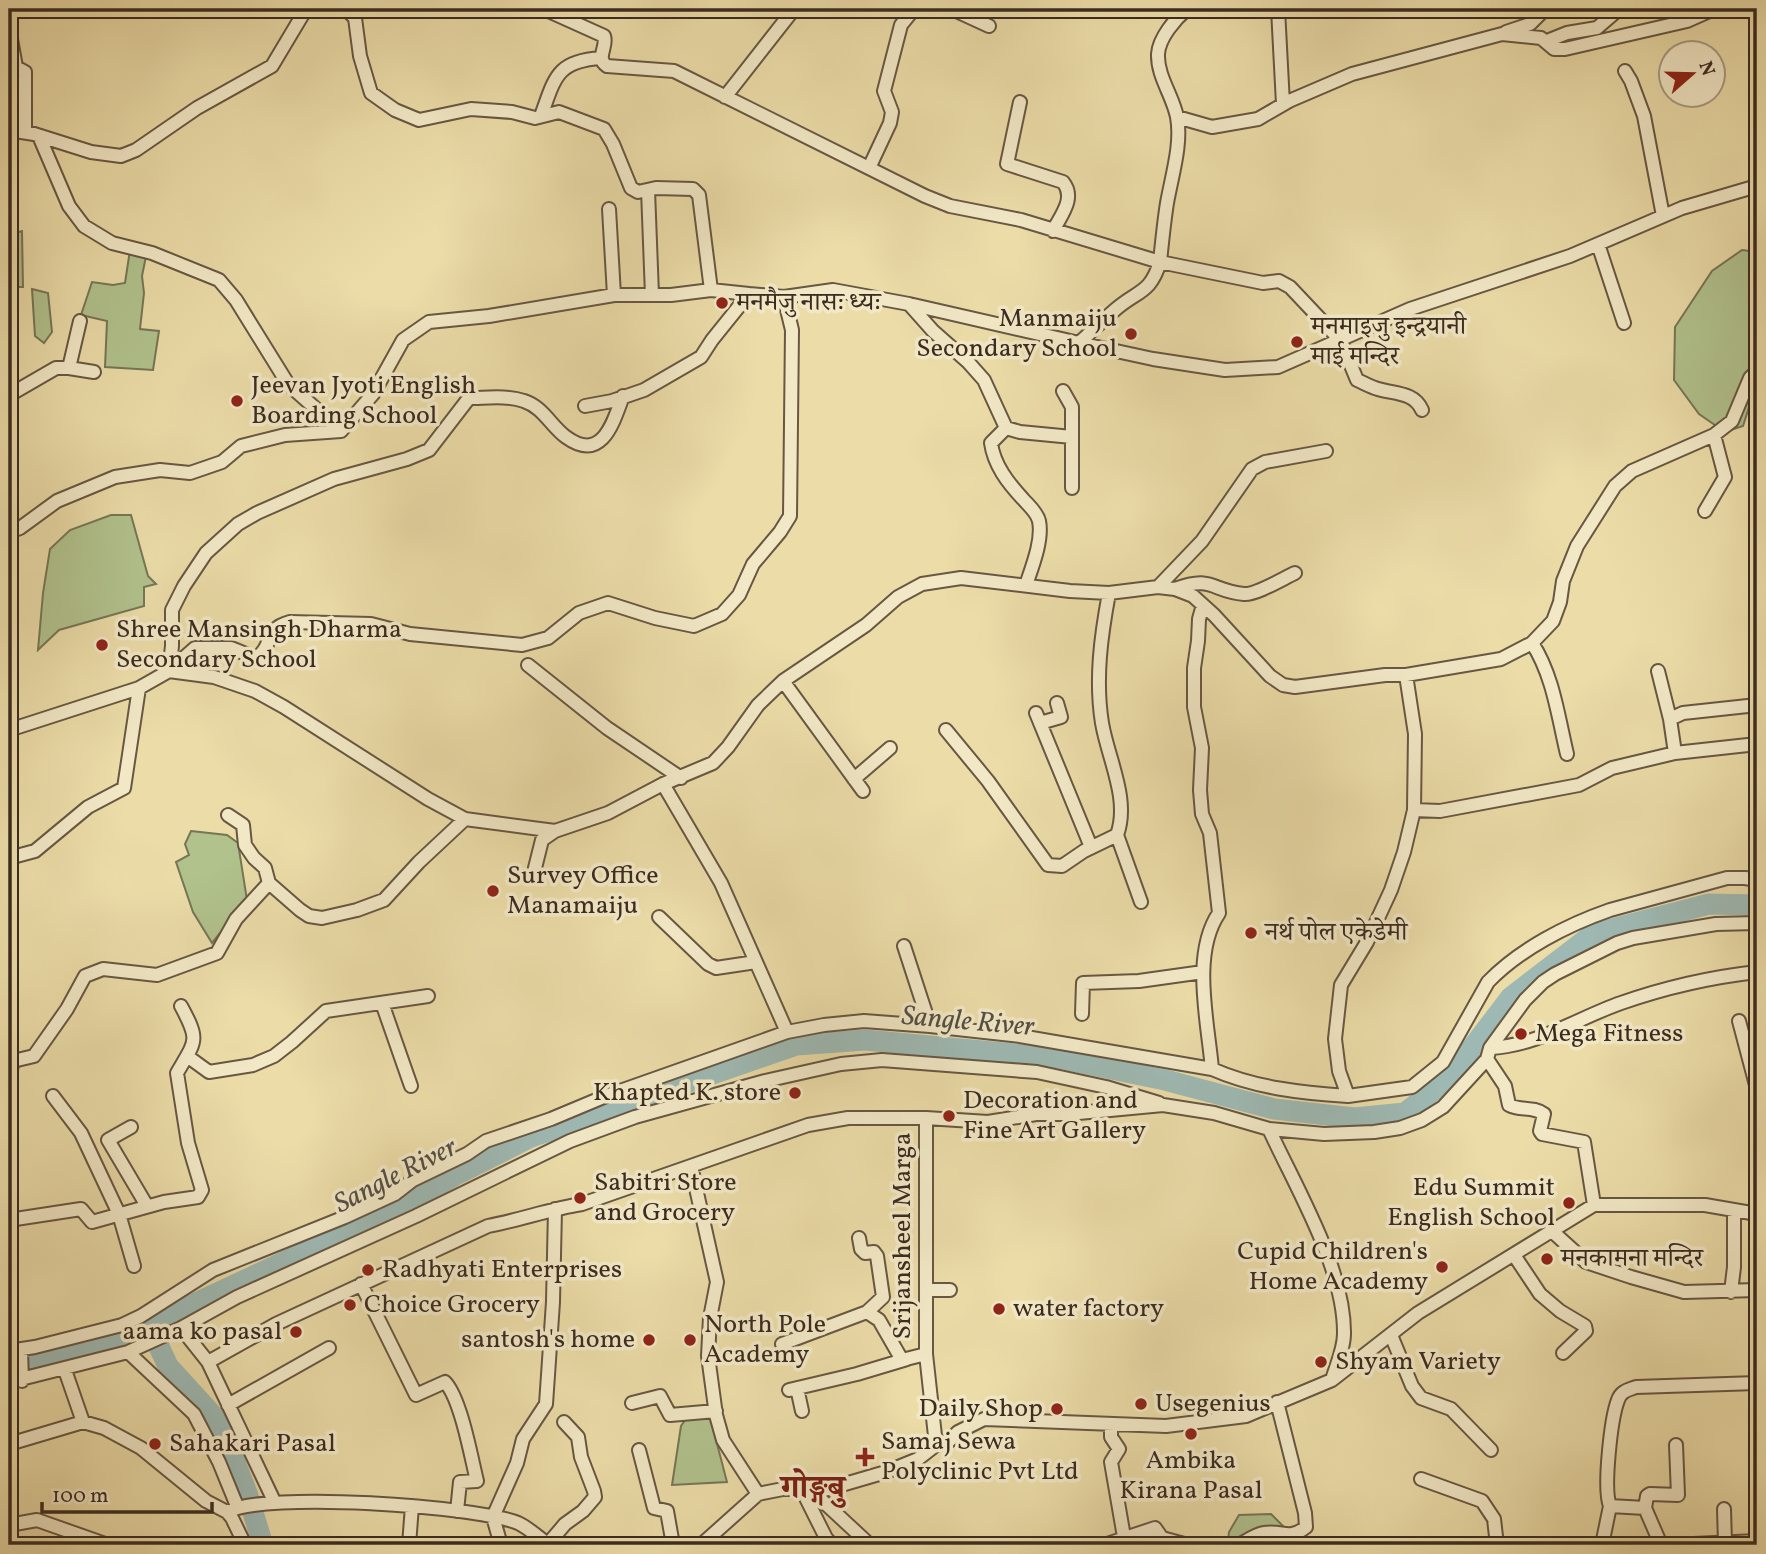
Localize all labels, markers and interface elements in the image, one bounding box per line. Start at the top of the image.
north arrow [1658,38,1728,108]
text: N [1692,58,1721,80]
place label: मनमैजु नासः ध्यः [734,285,882,321]
marker: मनमैजु नासः ध्यः [714,295,730,311]
place label: Manmaiju Secondary School [916,301,1117,367]
place label: मनमाइजु इन्द्रयानी माई मन्दिर [1309,309,1468,375]
marker: Manmaiju Secondary School [1123,326,1139,342]
marker: मनमाइजु इन्द्रयानी माई मन्दिर [1289,334,1305,350]
place label: Jeevan Jyoti English Boarding School [251,368,476,434]
marker: Jeevan Jyoti English Boarding School [229,393,245,409]
place label: Shree Mansingh Dharma Secondary School [116,612,402,678]
marker: Shree Mansingh Dharma Secondary School [94,637,110,653]
place label: Survey Office Manamaiju [507,858,659,924]
marker: Survey Office Manamaiju [485,883,501,899]
place label: नर्थ पोल एकेडेमी [1263,915,1409,951]
marker: नर्थ पोल एकेडेमी [1243,925,1259,941]
water label: Sangle River [900,997,1037,1047]
place label: Mega Fitness [1535,1016,1683,1052]
marker: Mega Fitness [1513,1026,1529,1042]
place label: Khapted K. store [593,1075,781,1111]
place label: Decoration and Fine Art Gallery [963,1083,1146,1149]
marker: Khapted K. store [787,1085,803,1101]
marker: Decoration and Fine Art Gallery [941,1108,957,1124]
water label: Sangle River [328,1128,465,1224]
street label: Srijansheel Marga [885,1132,921,1340]
place label: Sabitri Store and Grocery [594,1165,737,1231]
place label: Edu Summit English School [1387,1170,1555,1236]
marker: Sabitri Store and Grocery [572,1190,588,1206]
marker: Edu Summit English School [1561,1195,1577,1211]
place label: Cupid Children's Home Academy [1237,1234,1428,1300]
place label: मनकामना मन्दिर [1559,1241,1704,1277]
marker: मनकामना मन्दिर [1539,1251,1555,1267]
place label: Radhyati Enterprises [382,1252,622,1288]
marker: Cupid Children's Home Academy [1434,1259,1450,1275]
marker: Radhyati Enterprises [360,1262,376,1278]
place label: Choice Grocery [364,1287,540,1323]
place label: water factory [1013,1291,1164,1327]
marker: Choice Grocery [342,1297,358,1313]
marker: water factory [991,1301,1007,1317]
place label: North Pole Academy [704,1307,826,1373]
place label: aama ko pasal [122,1314,282,1350]
place label: santosh's home [461,1322,635,1358]
marker: aama ko pasal [288,1324,304,1340]
marker: santosh's home [641,1332,657,1348]
marker: North Pole Academy [682,1332,698,1348]
place label: Shyam Variety [1335,1344,1501,1380]
marker: Shyam Variety [1313,1354,1329,1370]
place label: Usegenius [1155,1386,1271,1422]
place label: Daily Shop [918,1391,1043,1427]
marker: Usegenius [1133,1396,1149,1412]
marker: Daily Shop [1049,1401,1065,1417]
place label: Samaj Sewa Polyclinic Pvt Ltd [881,1424,1079,1490]
place label: Sahakari Pasal [169,1426,336,1462]
marker: Ambika Kirana Pasal [1183,1426,1199,1442]
marker: Sahakari Pasal [147,1436,163,1452]
place label: Ambika Kirana Pasal [1120,1443,1262,1509]
marker: Samaj Sewa Polyclinic Pvt Ltd [855,1447,875,1467]
district label: गोङ्गबु [779,1467,847,1513]
scale bar [42,1470,212,1514]
text: 100 m [52,1482,109,1511]

